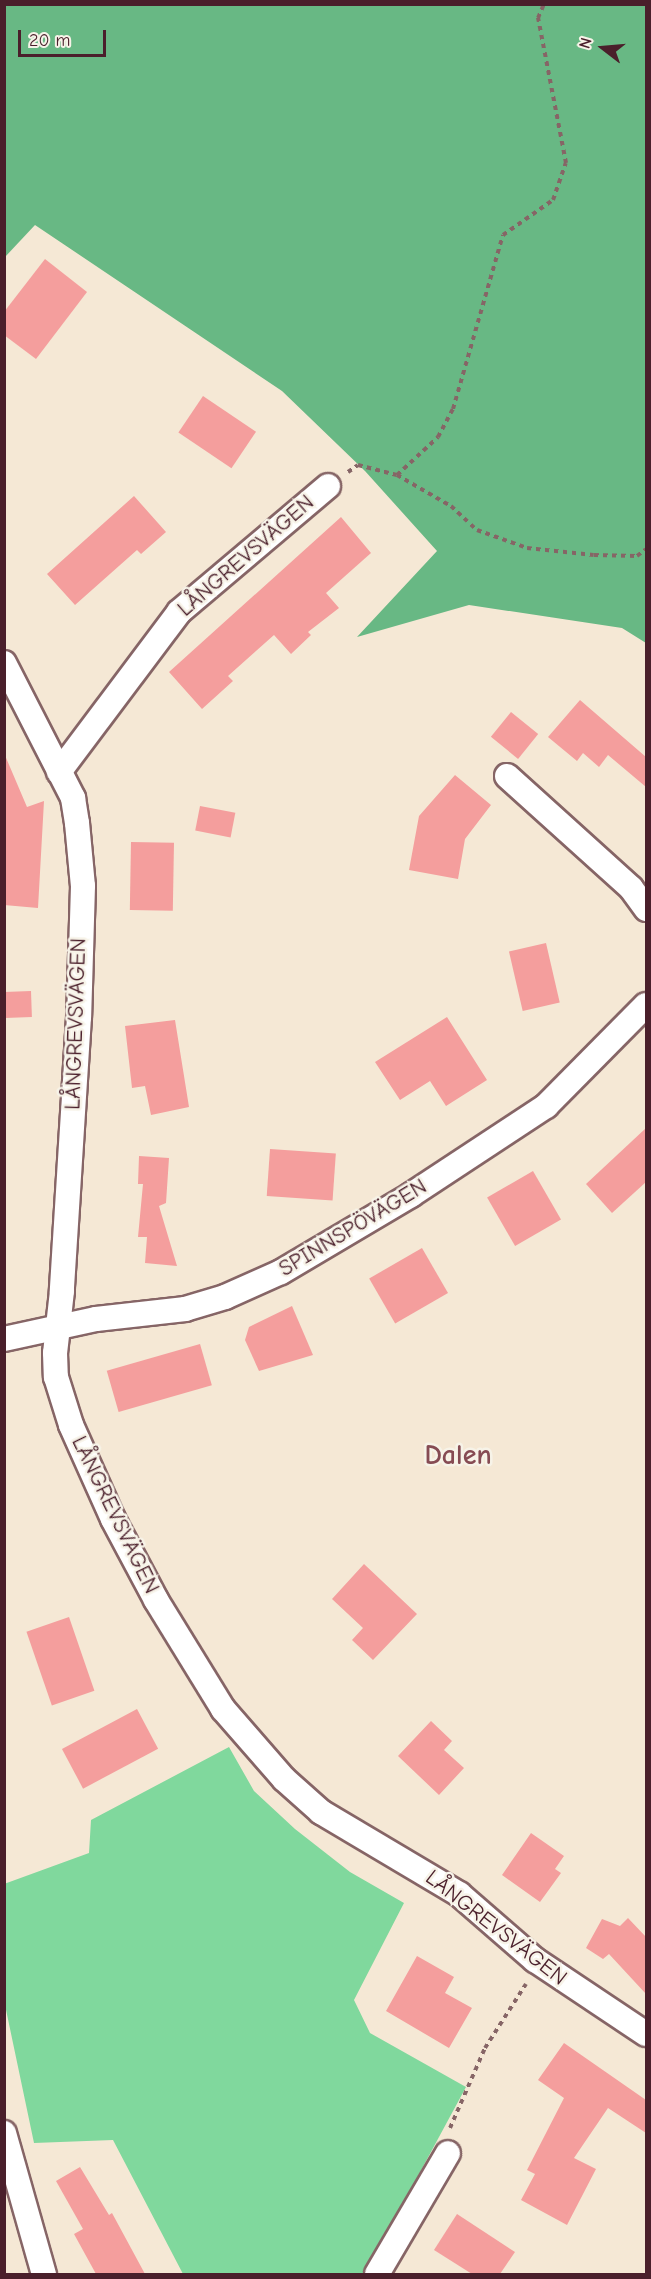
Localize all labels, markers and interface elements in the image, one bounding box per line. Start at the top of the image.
scale bar [21,18,110,56]
north arrow [573,18,633,78]
text: 20 m [29,30,70,51]
text: N [576,36,596,51]
street label: LÅNGREVSVÄGEN [172,490,320,622]
street label: LÅNGREVSVÄGEN [60,938,92,1110]
street label: SPINNSPÖVÄGEN [274,1173,432,1283]
street label: LÅNGREVSVÄGEN [65,1432,165,1598]
district label: Dalen [424,1438,492,1472]
street label: LÅNGREVSVÄGEN [420,1865,572,1991]

